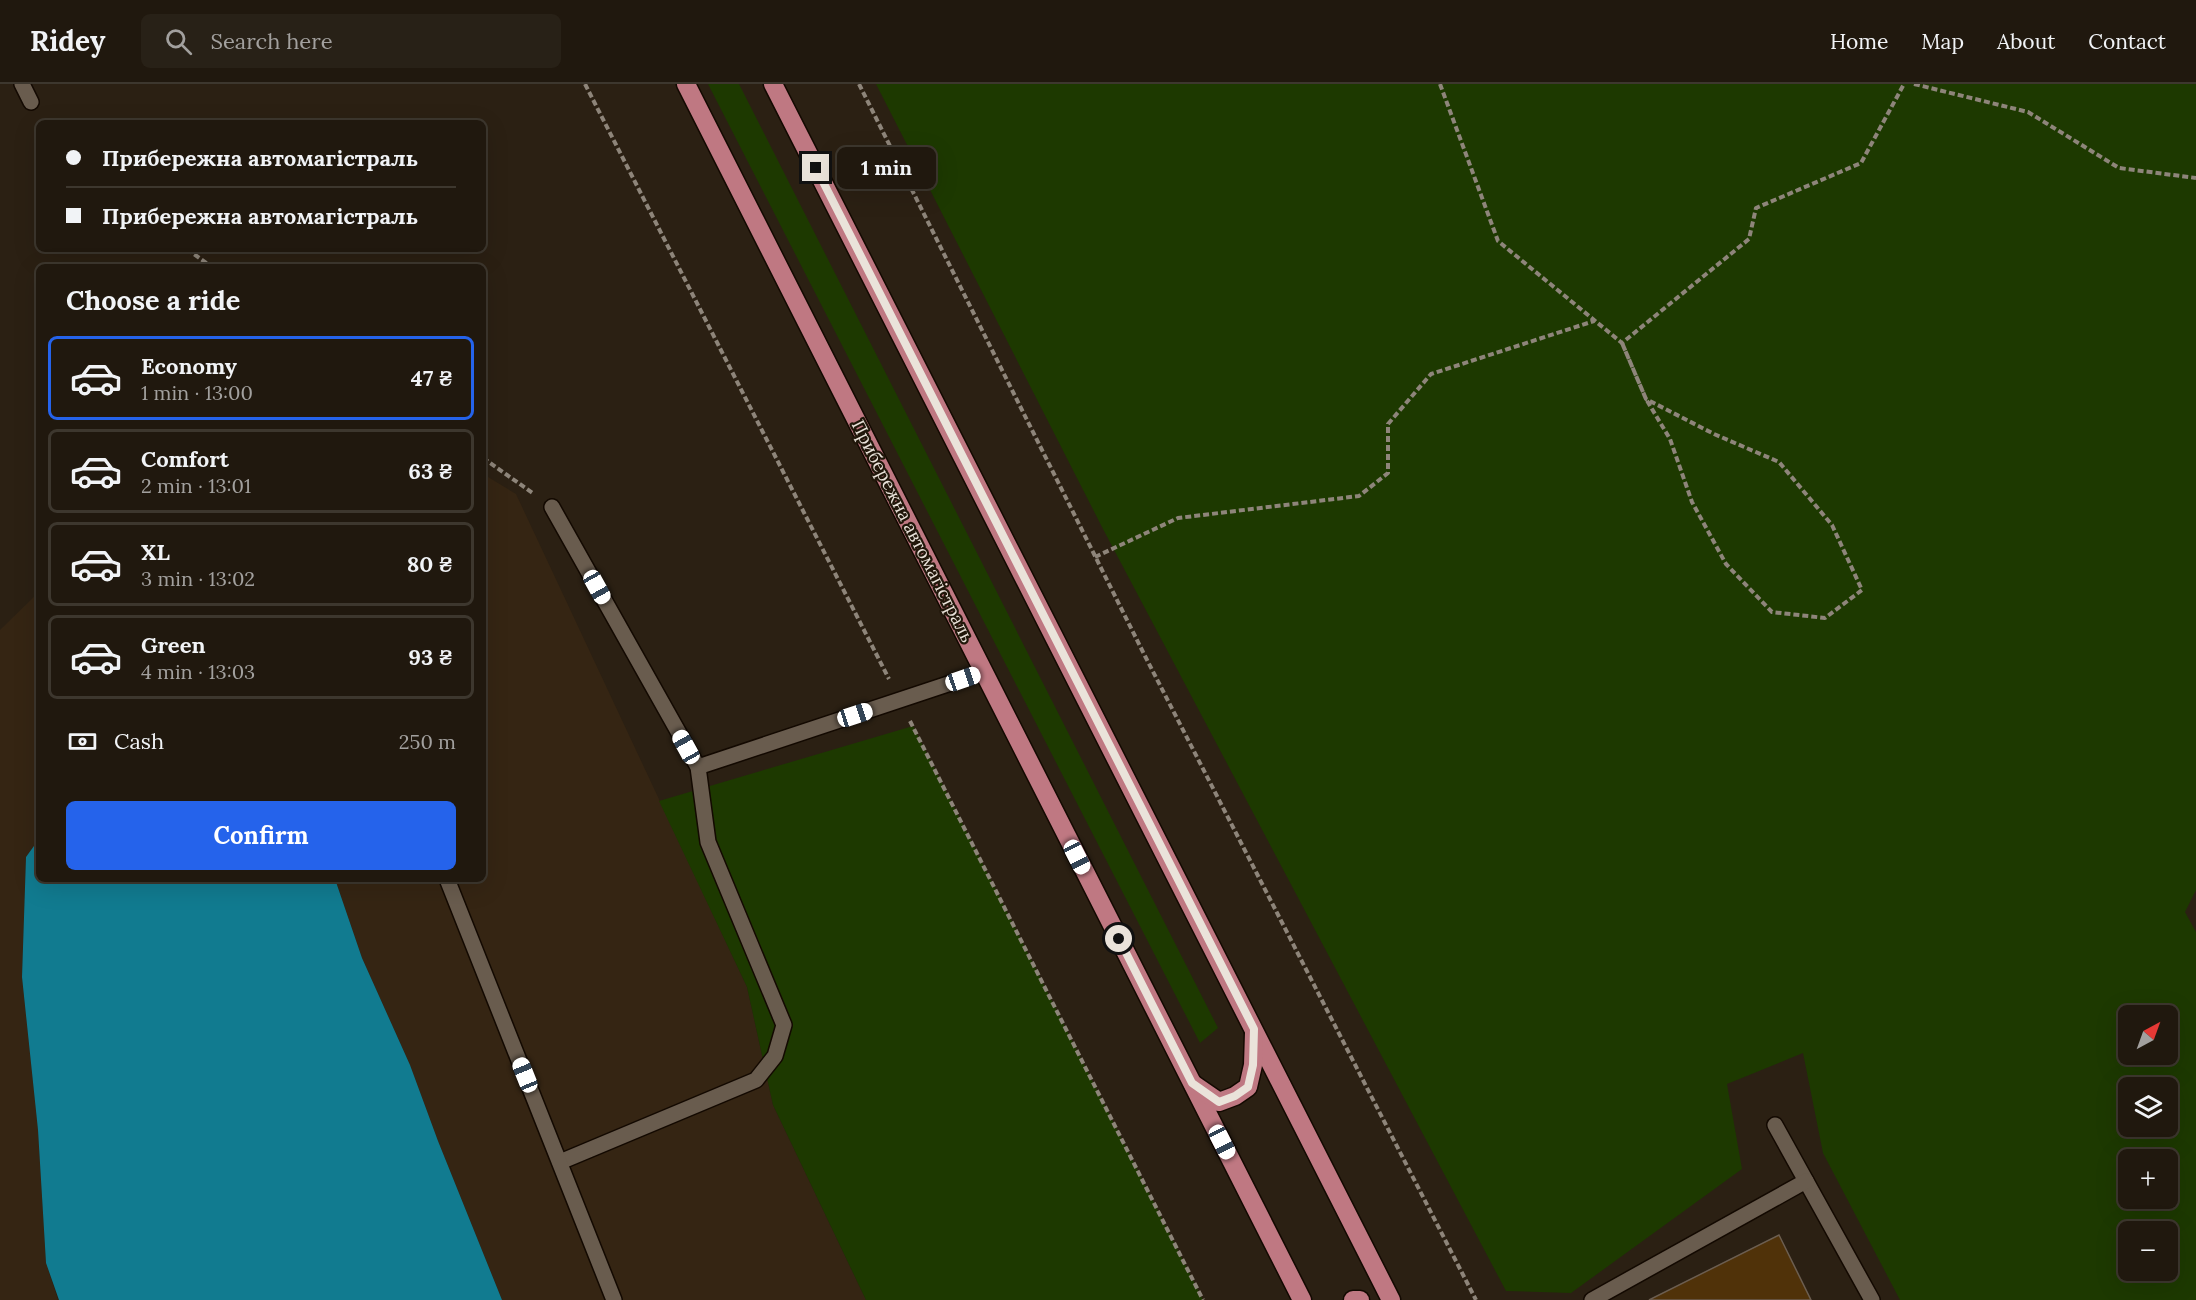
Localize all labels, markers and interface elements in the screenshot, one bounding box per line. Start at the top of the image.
search box [141,14,561,68]
text: Ridey [30,23,105,59]
icon: search [162,25,195,58]
text: Search here [210,27,333,55]
text: Home [1830,28,1888,55]
text: Map [1921,28,1964,55]
text: About [1997,28,2055,55]
text: Contact [2088,28,2166,55]
text: Прибережна автомагістраль [102,144,418,172]
callout: 1 min [837,147,936,189]
route end [802,154,829,181]
text: 1 min [861,155,912,180]
text: Прибережна автомагістраль [102,202,418,230]
text: Choose a ride [66,283,240,317]
icon: car [69,351,123,405]
text: Economy [141,352,237,380]
text: 47 ₴ [411,364,453,392]
text: 1 min · 13:00 [141,380,253,405]
street label: Прибережна автомагістраль [847,416,979,646]
icon: car [69,444,123,498]
text: Comfort [141,445,229,473]
text: 63 ₴ [408,457,453,485]
text: 2 min · 13:01 [141,473,251,498]
icon: car [69,537,123,591]
text: XL [141,538,170,566]
text: 80 ₴ [407,550,453,578]
text: 3 min · 13:02 [141,566,255,591]
car [580,567,614,607]
icon: car [69,630,123,684]
text: Green [141,631,206,659]
text: 93 ₴ [408,643,453,671]
text: 4 min · 13:03 [141,659,255,684]
car [943,665,983,693]
car [835,701,875,729]
icon: cash [66,725,99,758]
text: Cash [114,727,164,755]
car [669,727,703,767]
text: 250 m [399,729,456,754]
button: Confirm [66,801,456,870]
car [1061,837,1093,877]
route start [1105,925,1132,952]
north arrow [2118,1005,2178,1065]
map controls [2118,1005,2178,1281]
car [510,1055,540,1095]
button: layers [2118,1077,2178,1137]
car [1206,1122,1238,1162]
button: + [2118,1149,2178,1209]
button: − [2118,1221,2178,1281]

